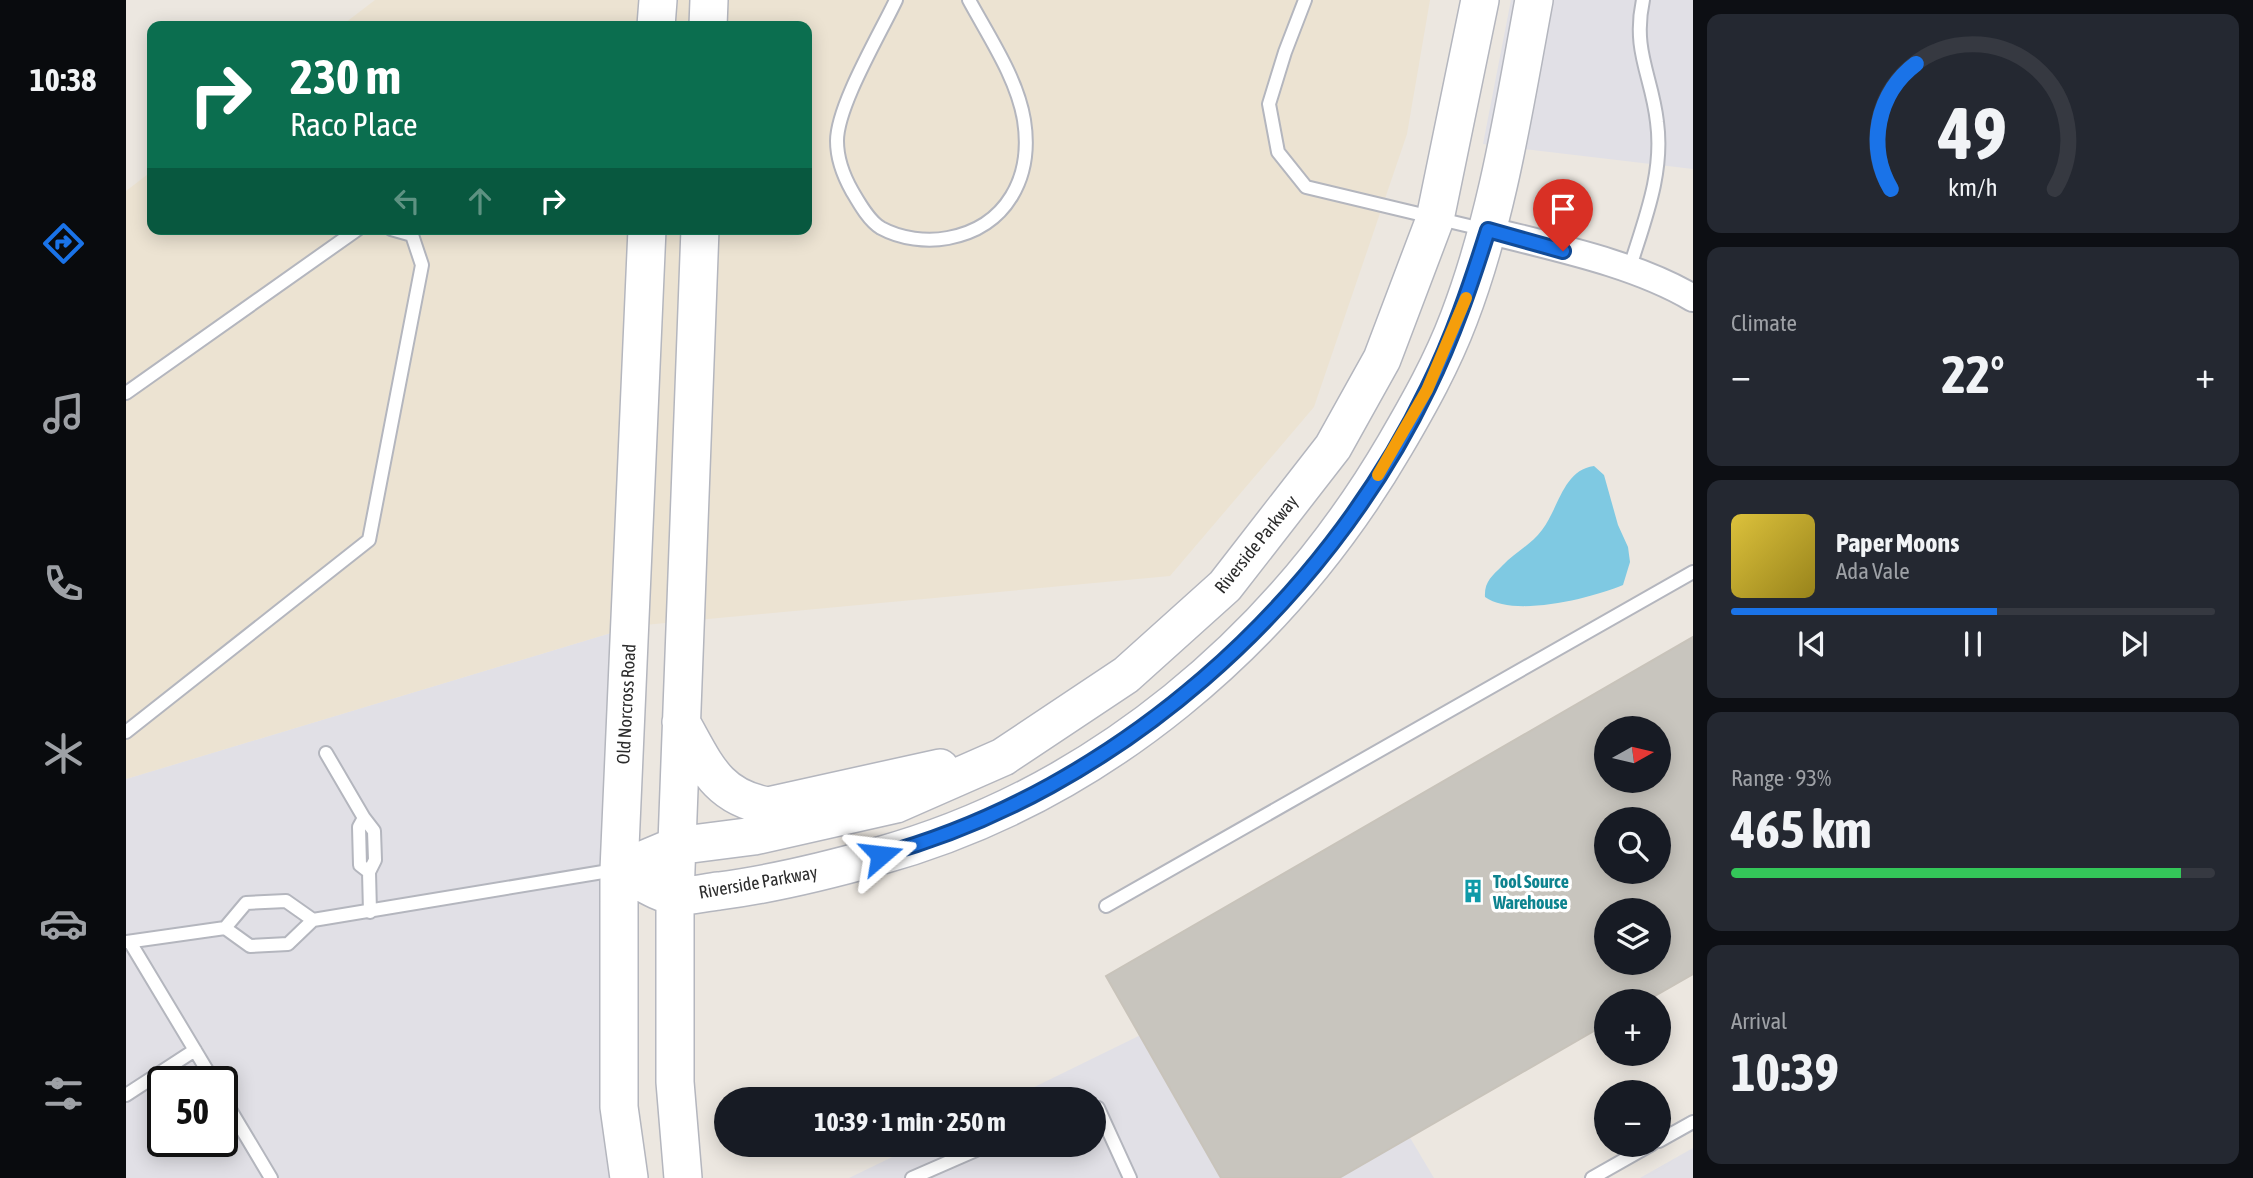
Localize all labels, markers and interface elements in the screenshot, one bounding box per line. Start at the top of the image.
text: 230 m [290,48,401,104]
icon: right [175,49,266,140]
text: 10:38 [30,61,96,98]
text: 49 [1938,92,2007,175]
text: Raco Place [290,106,418,143]
text: km/h [1948,173,1998,201]
pin [1533,179,1593,251]
icon: left [388,182,426,220]
icon: ahead [461,182,499,220]
icon: right [534,182,572,220]
icon: arrive [1544,190,1582,228]
icon: directions [39,219,88,268]
text: Climate [1731,310,1797,336]
text: 22° [1941,344,2005,404]
text: − [1731,353,1751,396]
text: + [2195,353,2215,396]
icon: music [39,389,88,438]
street label: Riverside Parkway [1210,491,1302,597]
text: Paper Moons [1836,528,1959,558]
text: Ada Vale [1836,558,1910,584]
icon: phone [39,559,88,608]
icon: previous [1793,625,1831,663]
icon: pause [1954,625,1992,663]
icon: next [2115,625,2153,663]
street label: Old Norcross Road [612,643,640,765]
north arrow [1594,716,1671,793]
map controls [1594,716,1671,1157]
icon: climate [39,729,88,778]
text: Range · 93% [1731,765,1831,791]
text: 465 km [1731,799,1872,859]
button: search [1594,807,1671,884]
position arrow [844,818,918,892]
street label: Riverside Parkway [697,861,819,903]
place label: Tool Source Warehouse [1492,871,1569,913]
building icon: Tool Source Warehouse [1459,877,1487,905]
button: layers [1594,898,1671,975]
icon: car [39,899,88,948]
button: + [1594,989,1671,1066]
text: Arrival [1731,1008,1787,1034]
text: 10:39 [1731,1042,1839,1102]
speed limit sign: 50 [147,1066,238,1157]
icon: filters [39,1069,88,1118]
button: − [1594,1080,1671,1157]
text: 10:39 · 1 min · 250 m [814,1107,1006,1137]

